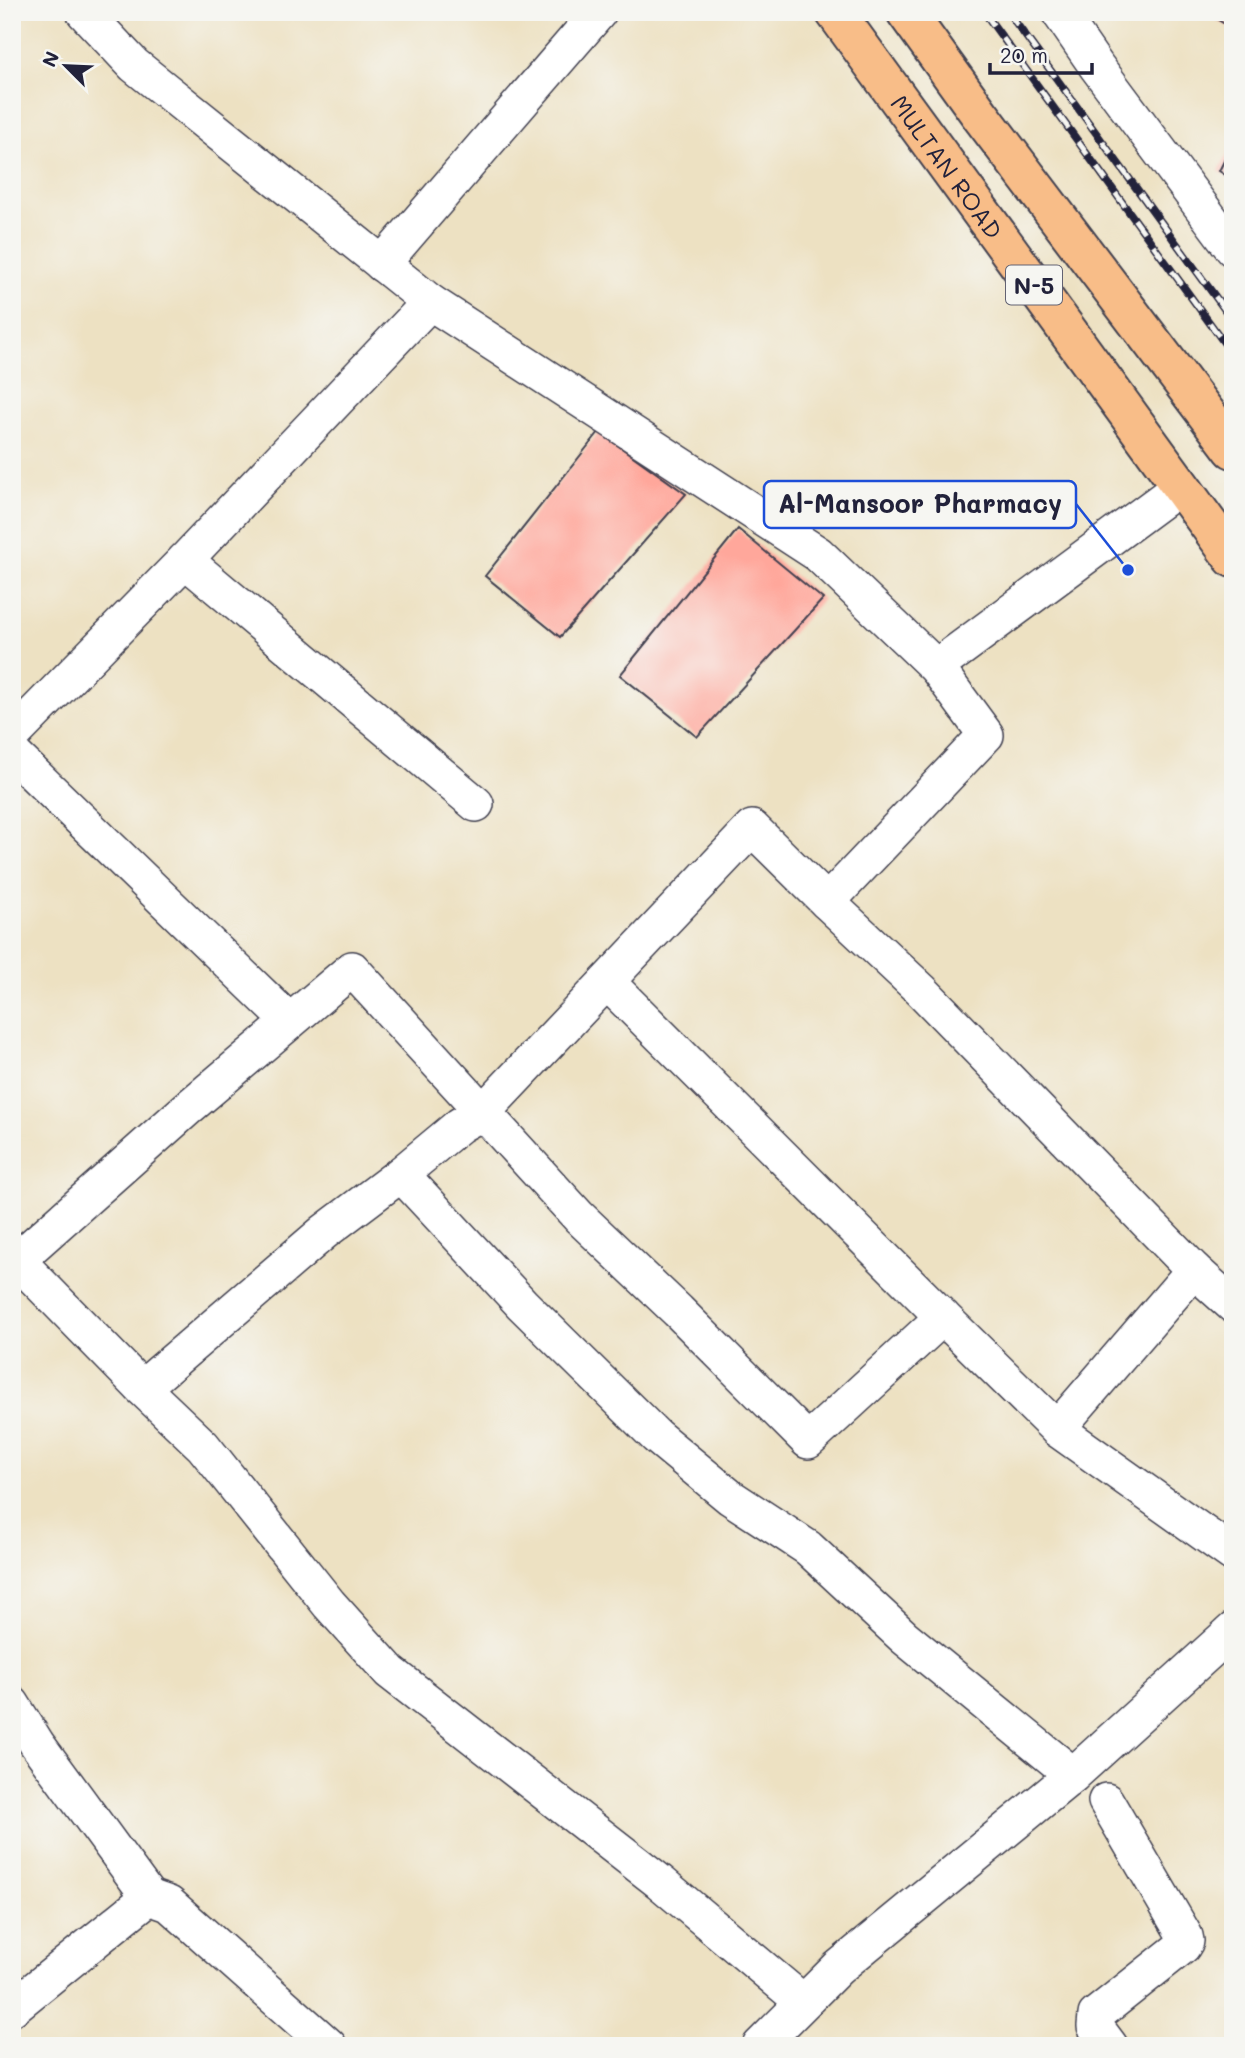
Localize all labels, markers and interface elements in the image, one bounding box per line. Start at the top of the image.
north arrow [32,32,102,102]
scale bar [990,32,1091,76]
text: 20 m [1000,41,1048,68]
text: N [36,47,64,71]
street label: MULTAN ROAD [885,88,1010,244]
road number: N-5 [1006,266,1062,304]
callout: Al-Mansoor Pharmacy [764,481,1076,528]
text: Al-Mansoor Pharmacy [778,486,1062,520]

